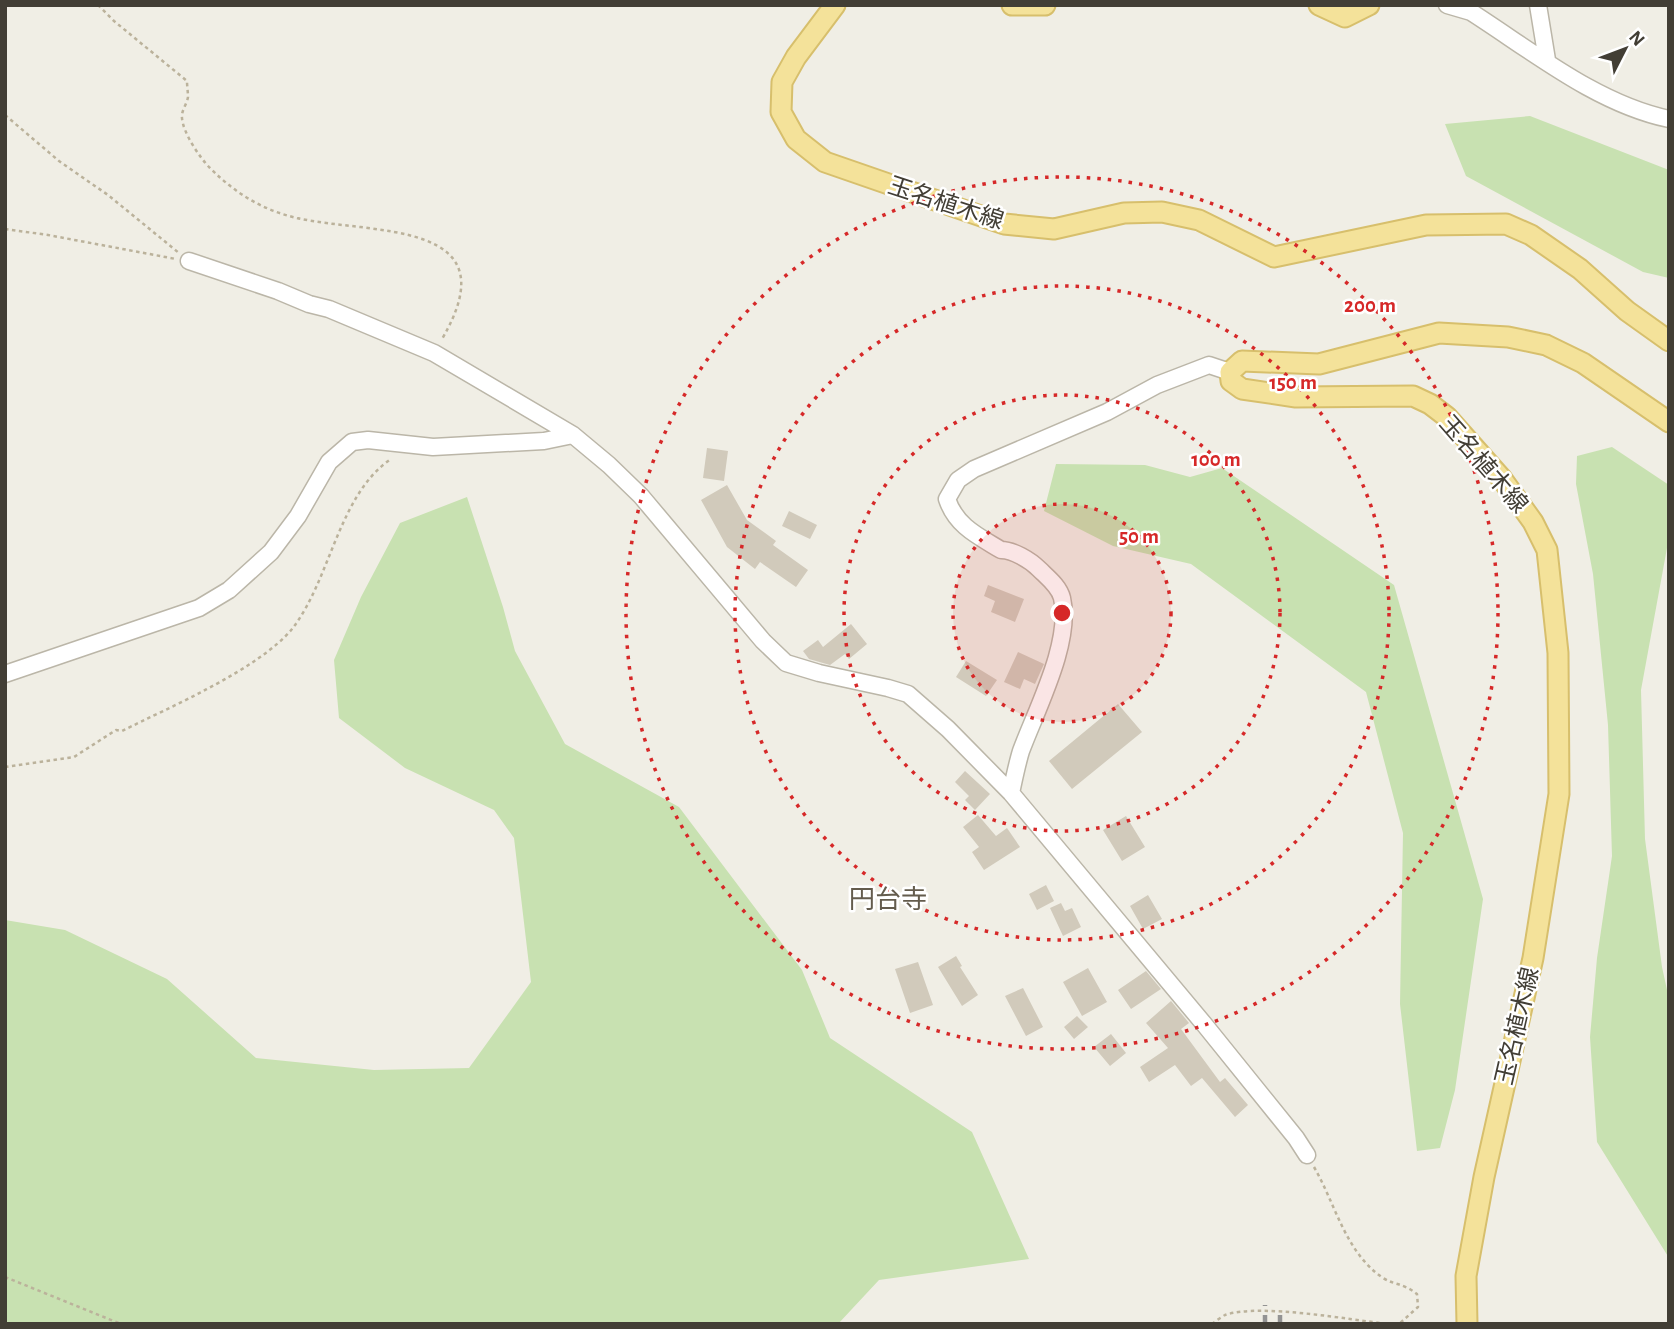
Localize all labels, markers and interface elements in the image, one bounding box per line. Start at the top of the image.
north arrow [1590,14,1660,84]
text: N [1625,27,1648,50]
street label: 玉名植木線 [885,172,1007,234]
text: 200 m [1344,295,1396,316]
text: 150 m [1269,372,1317,393]
street label: 玉名植木線 [1435,410,1533,518]
text: 100 m [1191,449,1241,470]
text: 50 m [1119,526,1159,547]
centre of rings [1050,601,1074,625]
district label: 円台寺 [849,886,927,913]
street label: 玉名植木線 [1491,965,1543,1087]

